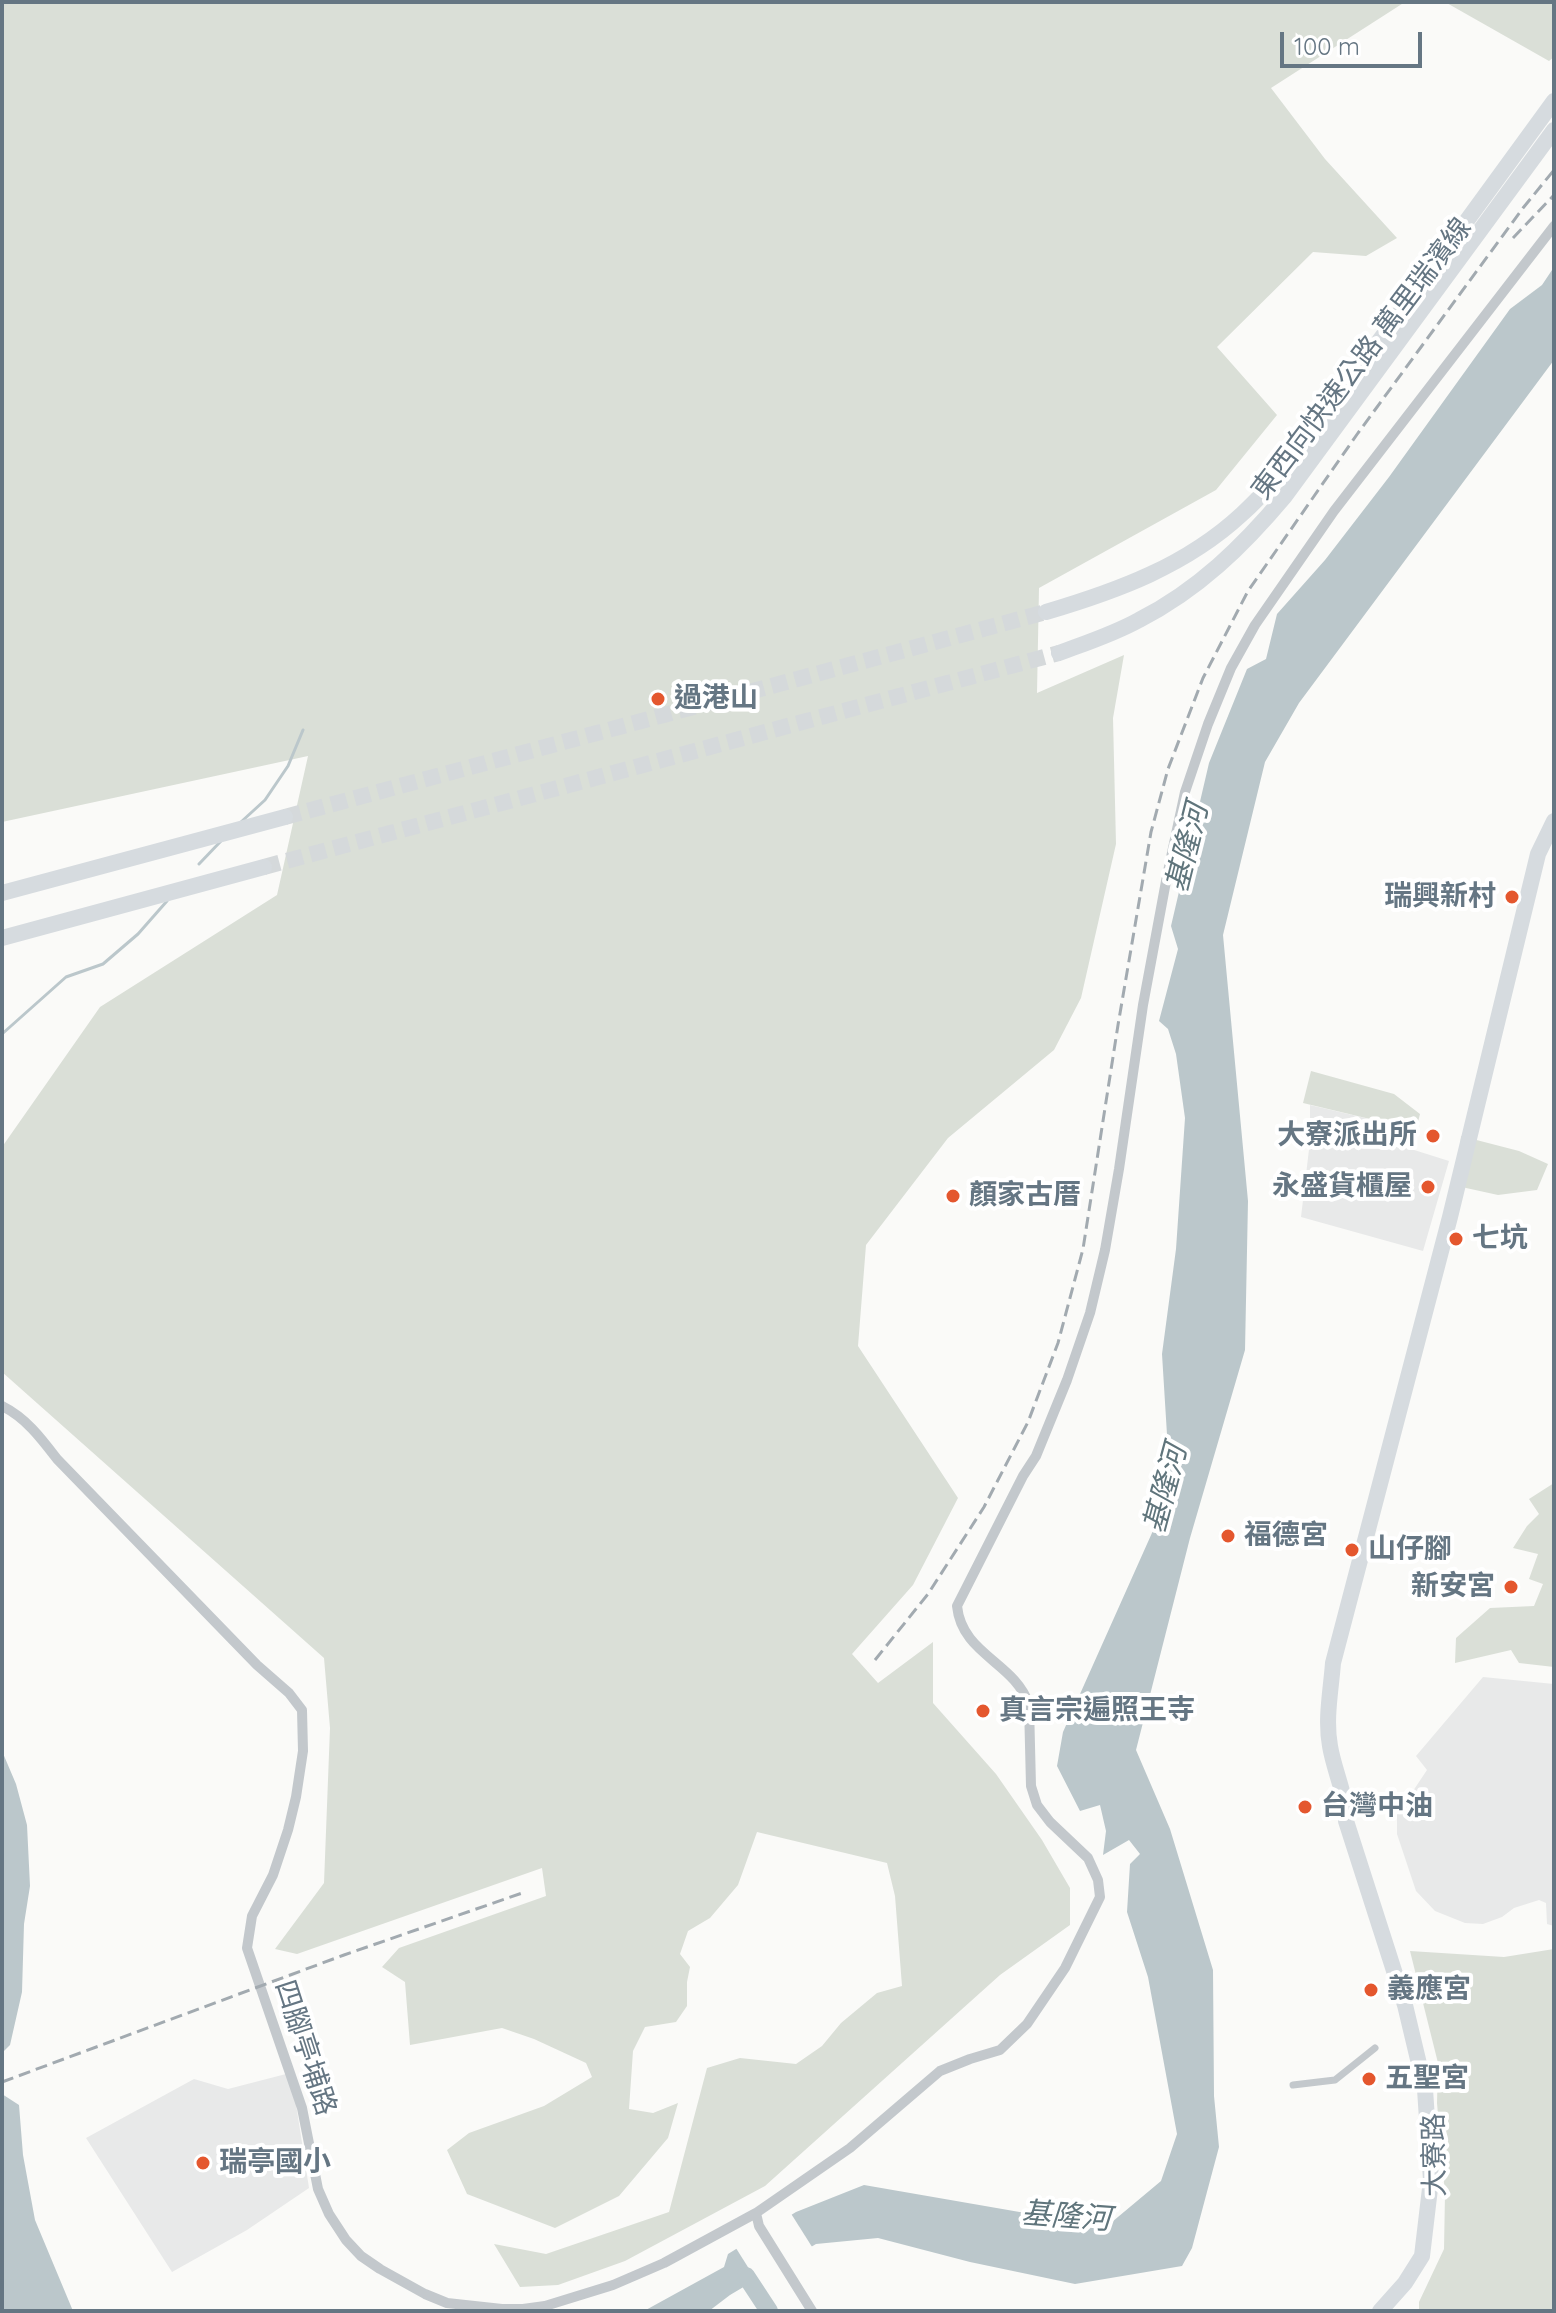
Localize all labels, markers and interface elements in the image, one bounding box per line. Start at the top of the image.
scale bar [1284,16,1426,66]
text: 100 m [1294,31,1360,61]
street label: 東西向快速公路 萬里瑞濱線 [1245,212,1479,506]
place label: 過港山 [674,682,758,716]
marker: 過港山 [649,690,667,708]
water label: 基隆河 [1160,800,1216,896]
place label: 瑞興新村 [1384,880,1496,914]
marker: 瑞興新村 [1503,888,1521,906]
place label: 大寮派出所 [1277,1119,1417,1153]
marker: 大寮派出所 [1424,1127,1442,1145]
place label: 永盛貨櫃屋 [1272,1170,1412,1204]
marker: 永盛貨櫃屋 [1419,1178,1437,1196]
place label: 顏家古厝 [969,1179,1081,1213]
marker: 顏家古厝 [944,1187,962,1205]
place label: 七坑 [1472,1222,1528,1256]
marker: 七坑 [1447,1230,1465,1248]
water label: 基隆河 [1137,1441,1195,1537]
place label: 福德宮 [1244,1519,1328,1553]
marker: 福德宮 [1219,1527,1237,1545]
place label: 山仔腳 [1368,1533,1452,1567]
marker: 山仔腳 [1343,1541,1361,1559]
place label: 新安宮 [1411,1570,1495,1604]
marker: 新安宮 [1502,1578,1520,1596]
place label: 真言宗遍照王寺 [999,1694,1195,1728]
marker: 真言宗遍照王寺 [974,1702,992,1720]
place label: 台灣中油 [1321,1790,1433,1824]
marker: 台灣中油 [1296,1798,1314,1816]
place label: 義應宮 [1387,1973,1471,2007]
street label: 四腳亭埔路 [267,1976,343,2120]
marker: 義應宮 [1362,1981,1380,1999]
place label: 五聖宮 [1385,2062,1469,2096]
marker: 五聖宮 [1360,2070,1378,2088]
street label: 大寮路 [1417,2113,1453,2197]
place label: 瑞亭國小 [219,2146,331,2180]
marker: 瑞亭國小 [194,2154,212,2172]
water label: 基隆河 [1020,2196,1112,2238]

